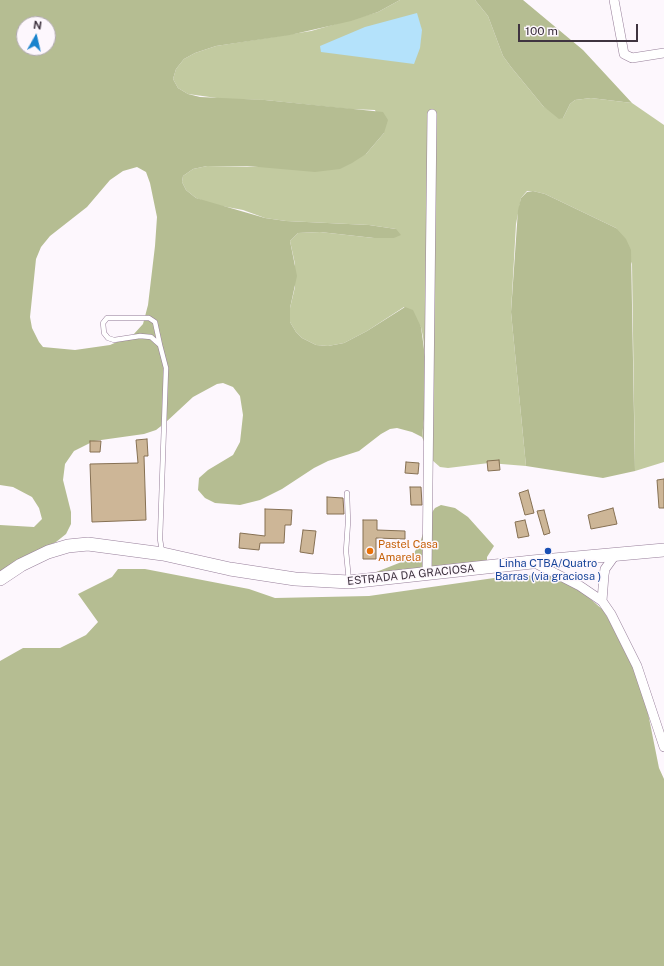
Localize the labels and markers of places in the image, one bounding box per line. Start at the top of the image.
place label: Pastel Casa Amarela [378,538,438,564]
marker: Pastel Casa Amarela [365,546,375,556]
marker: Linha CTBA/Quatro Barras (via graciosa ) [543,546,553,556]
place label: Linha CTBA/Quatro Barras (via graciosa ) [495,557,601,583]

